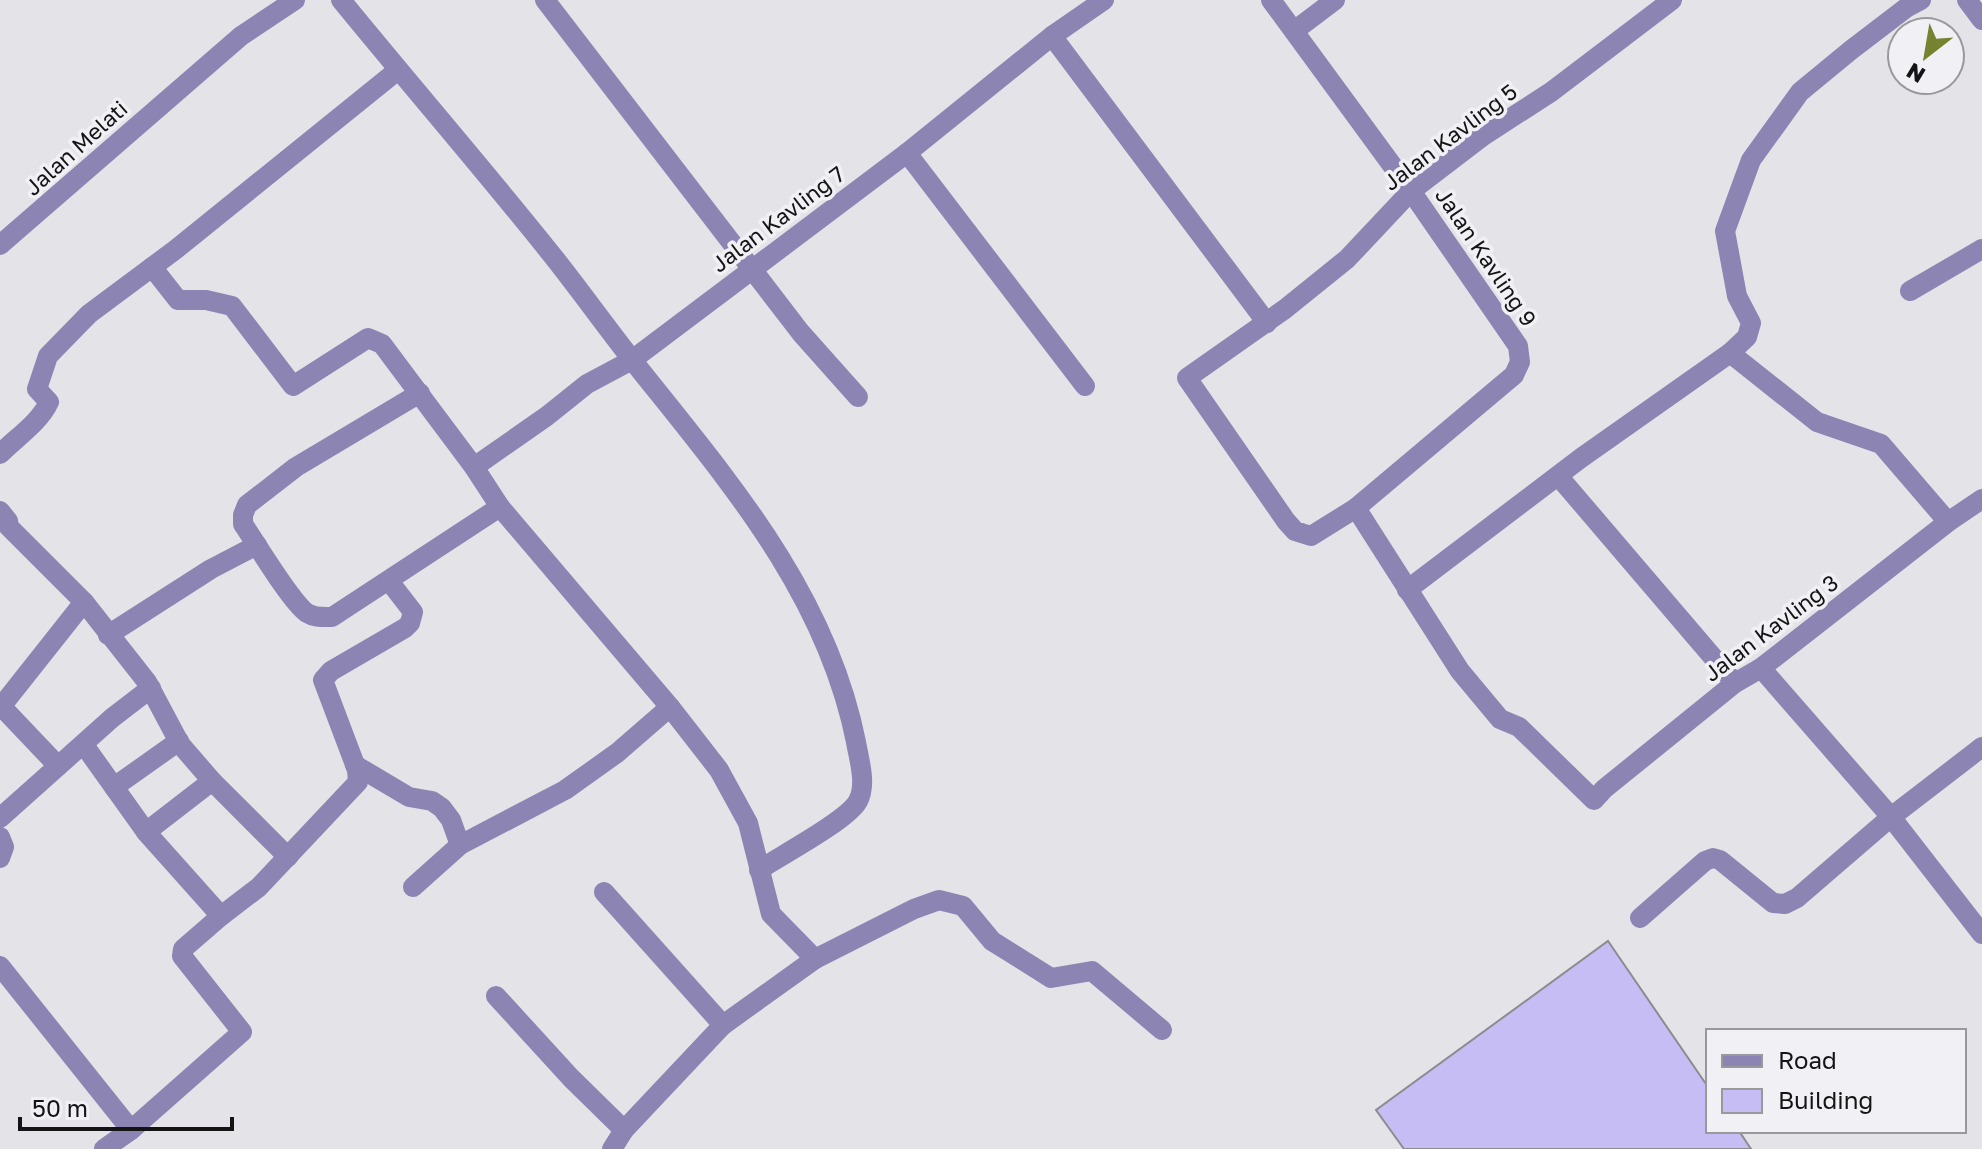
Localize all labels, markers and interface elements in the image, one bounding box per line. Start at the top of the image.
north arrow [1886,16,1966,96]
text: N [1901,58,1930,89]
street label: Jalan Kavling 5 [1377,77,1522,196]
street label: Jalan Melati [19,95,133,201]
street label: Jalan Kavling 7 [706,160,850,277]
street label: Jalan Kavling 9 [1430,182,1543,331]
street label: Jalan Kavling 3 [1698,568,1843,687]
legend [1706,1029,1966,1133]
text: Road [1778,1045,1837,1074]
scale bar [20,1081,232,1131]
text: Building [1778,1085,1873,1114]
text: 50 m [32,1093,88,1122]

